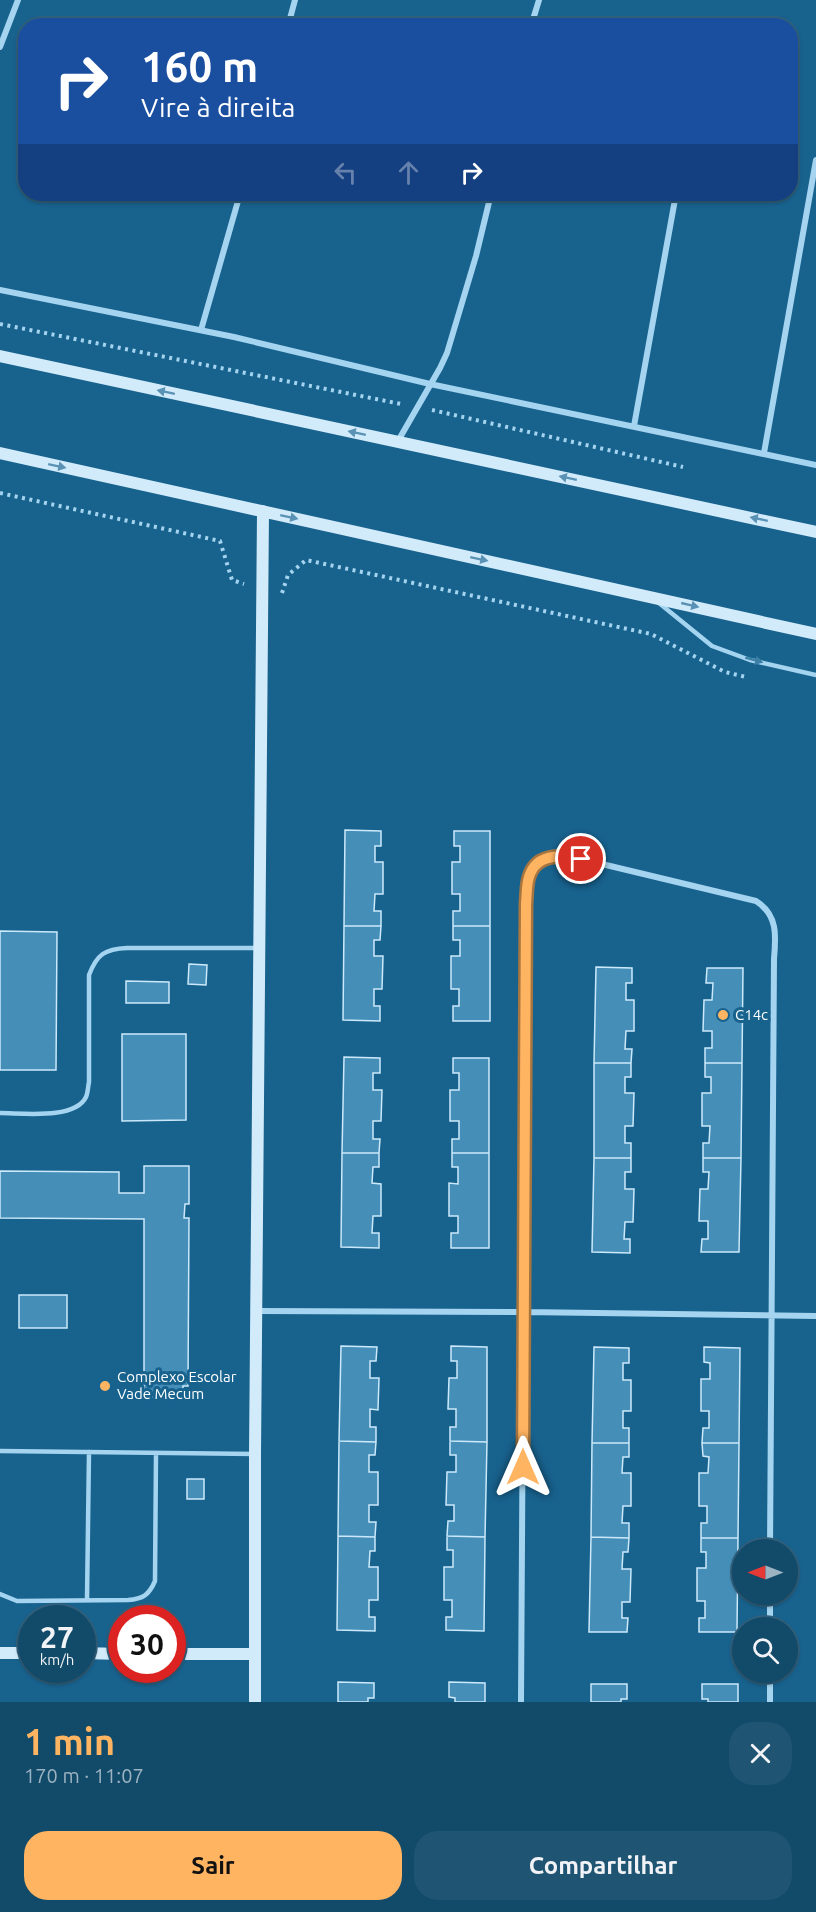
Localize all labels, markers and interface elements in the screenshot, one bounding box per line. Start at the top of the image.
icon: right [42,42,120,120]
text: 160 m [141,43,258,90]
text: Vire à direita [141,92,295,122]
icon: left [329,156,362,189]
icon: ahead [392,156,425,189]
icon: right [455,156,488,189]
one-way arrow [157,387,176,396]
one-way arrow [347,428,366,437]
one-way arrow [48,462,67,471]
one-way arrow [559,473,578,482]
one-way arrow [279,512,298,522]
one-way arrow [749,514,768,523]
one-way arrow [470,555,489,564]
one-way arrow [681,601,699,611]
one-way arrow [745,656,763,665]
pin [555,833,606,884]
icon: arrive [564,842,597,875]
place label: C14c [735,1006,768,1023]
marker: C14c [716,1008,730,1022]
place label: Complexo Escolar Vade Mecum [117,1368,237,1402]
marker: Complexo Escolar Vade Mecum [98,1379,112,1393]
position arrow [491,1435,555,1499]
north arrow [732,1539,798,1605]
map controls [732,1539,798,1683]
speed limit sign: 30 [108,1605,186,1683]
button: search [732,1617,798,1683]
text: 27 [40,1620,74,1654]
text: km/h [40,1651,74,1668]
text: 1 min [24,1721,115,1762]
button: close [729,1722,792,1785]
text: 170 m · 11:07 [24,1764,144,1787]
button: Sair [24,1831,402,1900]
button: Compartilhar [414,1831,792,1900]

